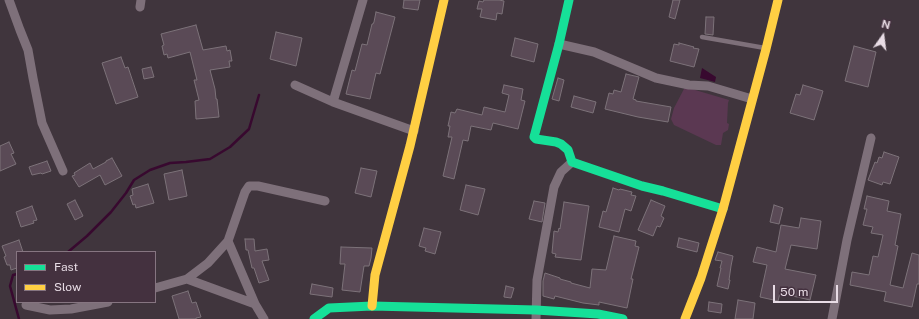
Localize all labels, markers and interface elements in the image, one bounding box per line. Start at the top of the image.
north arrow [863,16,903,56]
text: N [880,17,892,31]
legend [16,251,156,303]
text: Fast [54,260,78,274]
scale bar [775,277,840,303]
text: Slow [54,280,81,294]
text: 50 m [780,285,808,299]

